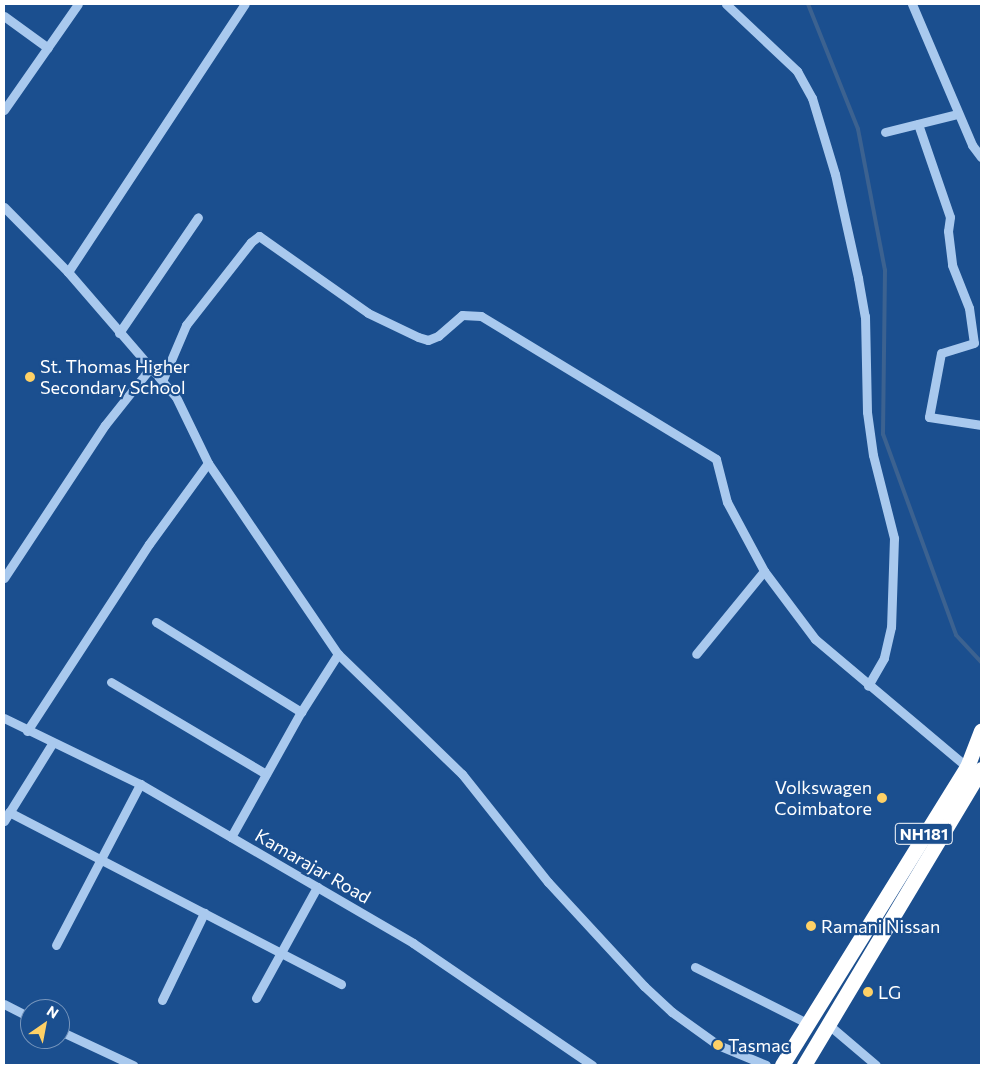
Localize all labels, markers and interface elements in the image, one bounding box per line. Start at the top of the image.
place label: St. Thomas Higher Secondary School [40,356,190,398]
marker: St. Thomas Higher Secondary School [24,371,36,383]
place label: Volkswagen Coimbatore [774,777,872,820]
marker: Volkswagen Coimbatore [876,792,888,804]
road number: NH181 [894,821,954,848]
street label: Kamarajar Road [251,824,375,908]
place label: Ramani Nissan [821,915,940,937]
marker: Ramani Nissan [805,920,817,932]
place label: LG [878,981,901,1003]
marker: LG [862,986,874,998]
north arrow [20,999,70,1049]
text: N [44,1002,62,1022]
place label: Tasmac [728,1034,790,1056]
marker: Tasmac [712,1039,724,1051]

